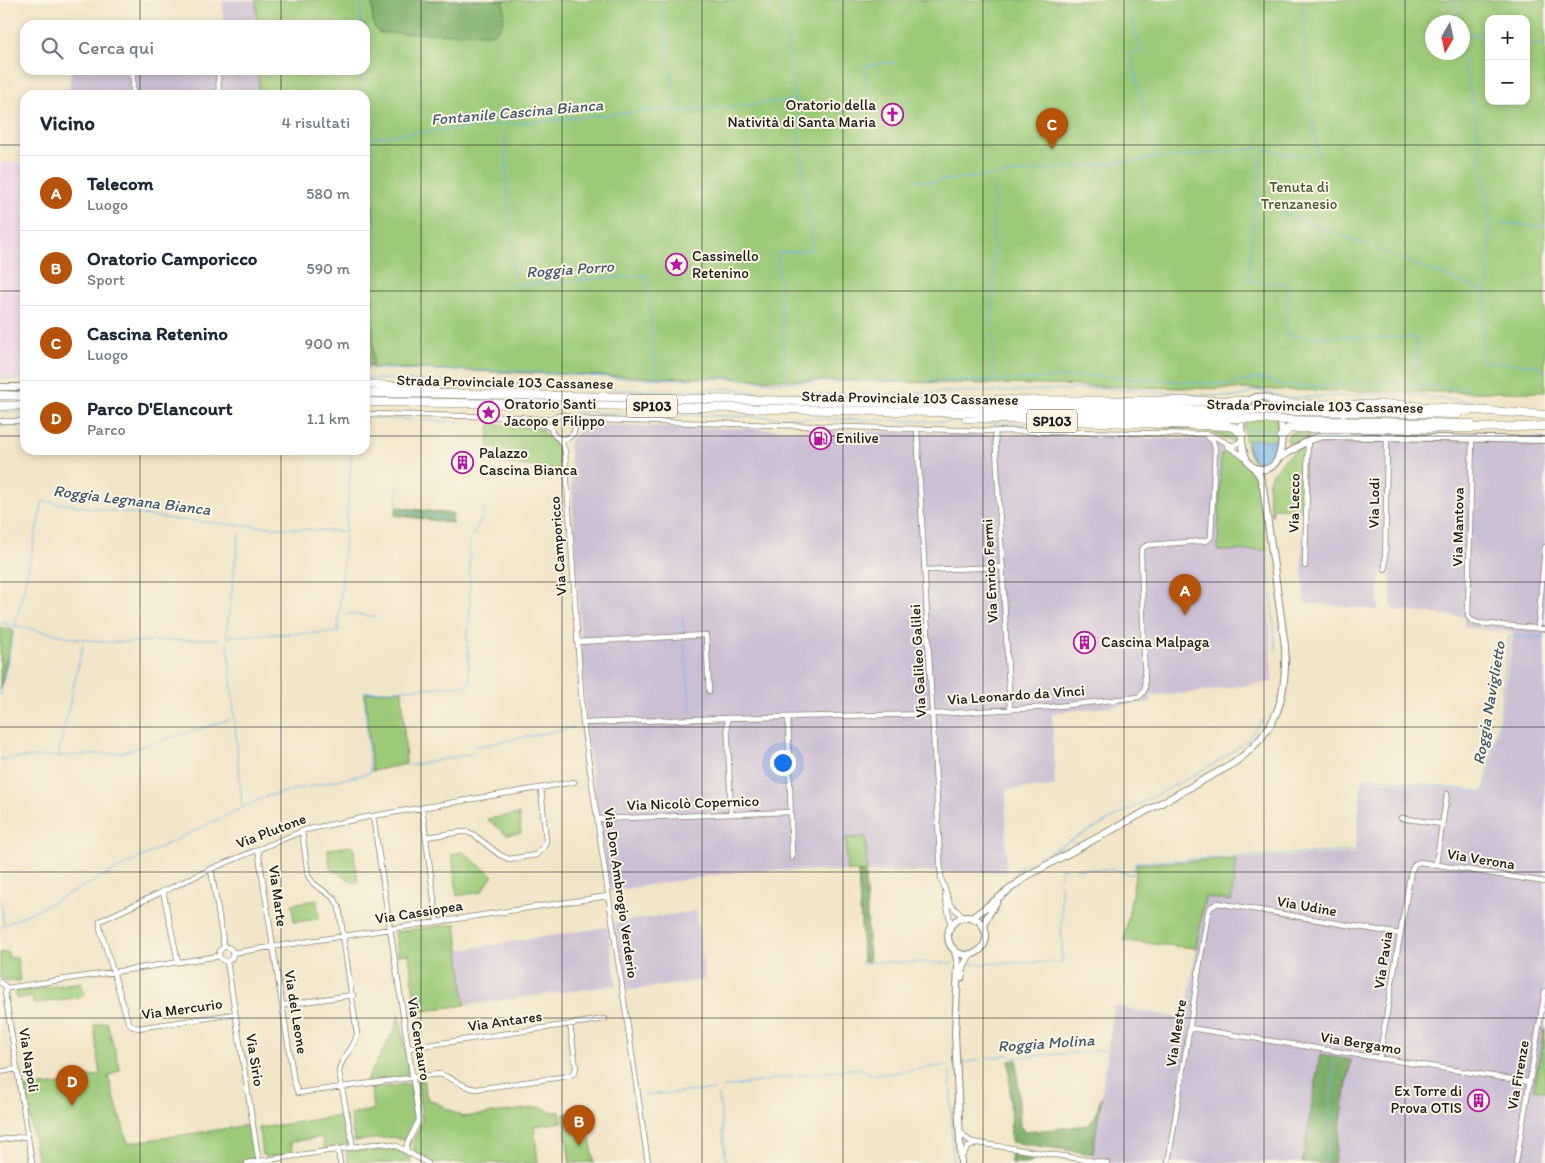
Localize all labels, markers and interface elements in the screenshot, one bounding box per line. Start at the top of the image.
north arrow [1425,15,1470,60]
map controls [1485,15,1530,105]
button: + [1485,15,1530,60]
search box [20,20,370,75]
icon: search [38,34,66,62]
text: Cerca qui [78,36,154,59]
button: − [1485,60,1530,105]
water label: Fontanile Cascina Bianca [430,95,604,129]
place label: Oratorio della Natività di Santa Maria [727,96,876,131]
church icon: Oratorio della Natività di Santa Maria [880,102,904,126]
pin: C [1036,108,1068,149]
text: Vicino [40,110,95,135]
text: 4 risultati [282,113,350,132]
text: Telecom [87,172,154,195]
park label: Tenuta di Trenzanesio [1261,178,1337,213]
text: A [51,184,61,203]
text: 580 m [306,184,350,203]
text: Luogo [87,195,128,214]
text: Oratorio Camporicco [87,247,258,270]
place label: Cassinello Retenino [692,247,759,282]
place icon: Cassinello Retenino [664,253,688,277]
water label: Roggia Porro [526,256,615,282]
text: B [51,259,61,278]
text: 590 m [306,259,350,278]
text: Sport [87,270,125,289]
text: Cascina Retenino [87,322,228,345]
text: C [51,334,61,353]
text: 900 m [305,334,350,353]
text: Luogo [87,345,128,364]
street label: Strada Provinciale 103 Cassanese [396,371,614,393]
street label: Strada Provinciale 103 Cassanese [801,387,1019,409]
road number: SP103 [627,394,677,418]
place label: Oratorio Santi Jacopo e Filippo [504,395,605,430]
street label: Strada Provinciale 103 Cassanese [1206,395,1424,417]
text: Parco D'Elancourt [87,397,233,420]
place icon: Oratorio Santi Jacopo e Filippo [476,401,500,425]
text: D [51,409,61,428]
text: 1.1 km [306,409,350,428]
road number: SP103 [1027,410,1077,432]
text: Parco [87,420,126,439]
fuel station icon: Enilive [808,426,832,450]
place label: Enilive [836,429,879,447]
place label: Palazzo Cascina Bianca [479,444,578,479]
building icon: Palazzo Cascina Bianca [451,450,475,474]
street label: Via Lecco [1284,473,1304,533]
street label: Via Lodi [1365,477,1383,529]
water label: Roggia Legnana Bianca [52,481,213,519]
street label: Via Mantova [1448,487,1468,567]
street label: Via Camporicco [546,496,570,596]
street label: Via Enrico Fermi [978,518,1002,624]
pin: A [1169,574,1201,615]
street label: Via Galileo Galilei [906,604,930,718]
building icon: Cascina Malpaga [1073,630,1097,654]
place label: Cascina Malpaga [1101,633,1210,651]
water label: Roggia Naviglietto [1469,639,1509,766]
street label: Via Leonardo da Vinci [947,681,1085,709]
your location [770,750,796,776]
street label: Via Nicolò Copernico [627,792,759,814]
street label: Via Don Ambrogio Verderio [600,807,642,979]
street label: Via Plutone [233,809,309,853]
street label: Via Verona [1446,845,1517,873]
street label: Via Marte [265,864,291,928]
street label: Via Udine [1276,892,1338,920]
street label: Via Cassiopea [374,896,464,928]
street label: Via Pavia [1370,929,1397,990]
street label: Via del Leone [280,969,312,1055]
street label: Via Mercurio [141,994,223,1024]
street label: Via Centauro [404,996,434,1082]
street label: Via Mestre [1162,998,1190,1068]
street label: Via Antares [467,1007,544,1035]
street label: Via Napoli [15,1026,43,1094]
street label: Via Bergamo [1319,1028,1403,1058]
water label: Roggia Molina [997,1030,1096,1056]
street label: Via Sirio [242,1032,268,1088]
street label: Via Firenze [1503,1039,1533,1111]
pin: D [56,1065,88,1106]
place label: Ex Torre di Prova OTIS [1391,1082,1462,1117]
building icon: Ex Torre di Prova OTIS [1466,1088,1490,1112]
pin: B [563,1105,595,1146]

